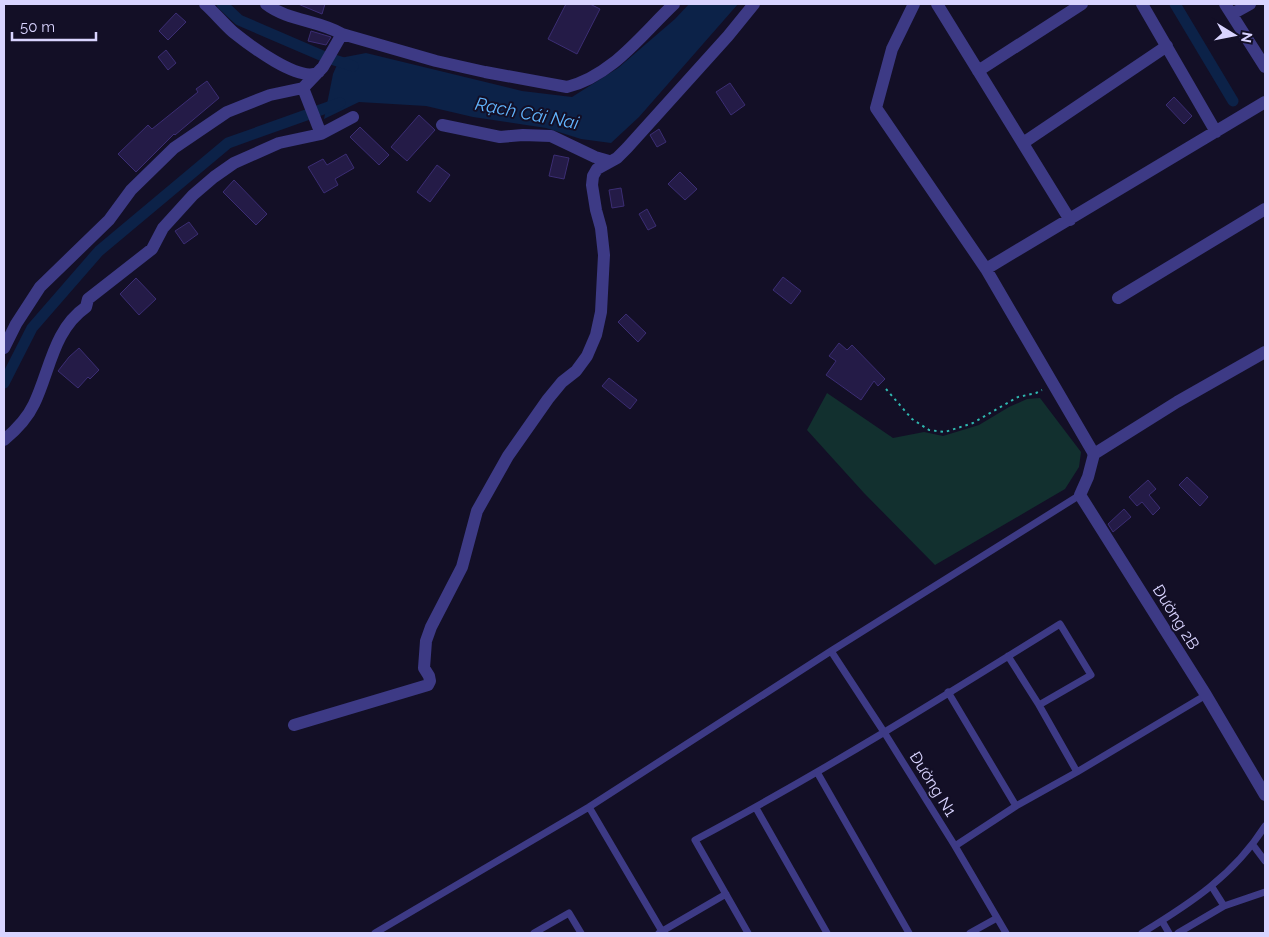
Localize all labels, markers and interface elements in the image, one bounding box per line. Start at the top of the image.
scale bar [12,10,96,42]
north arrow [1209,10,1259,60]
text: 50 m [20,18,55,36]
text: N [1238,31,1256,44]
water label: Rạch Cái Nai [474,93,582,134]
street label: Đường 2B [1149,581,1203,653]
street label: Đường N1 [906,748,960,820]

